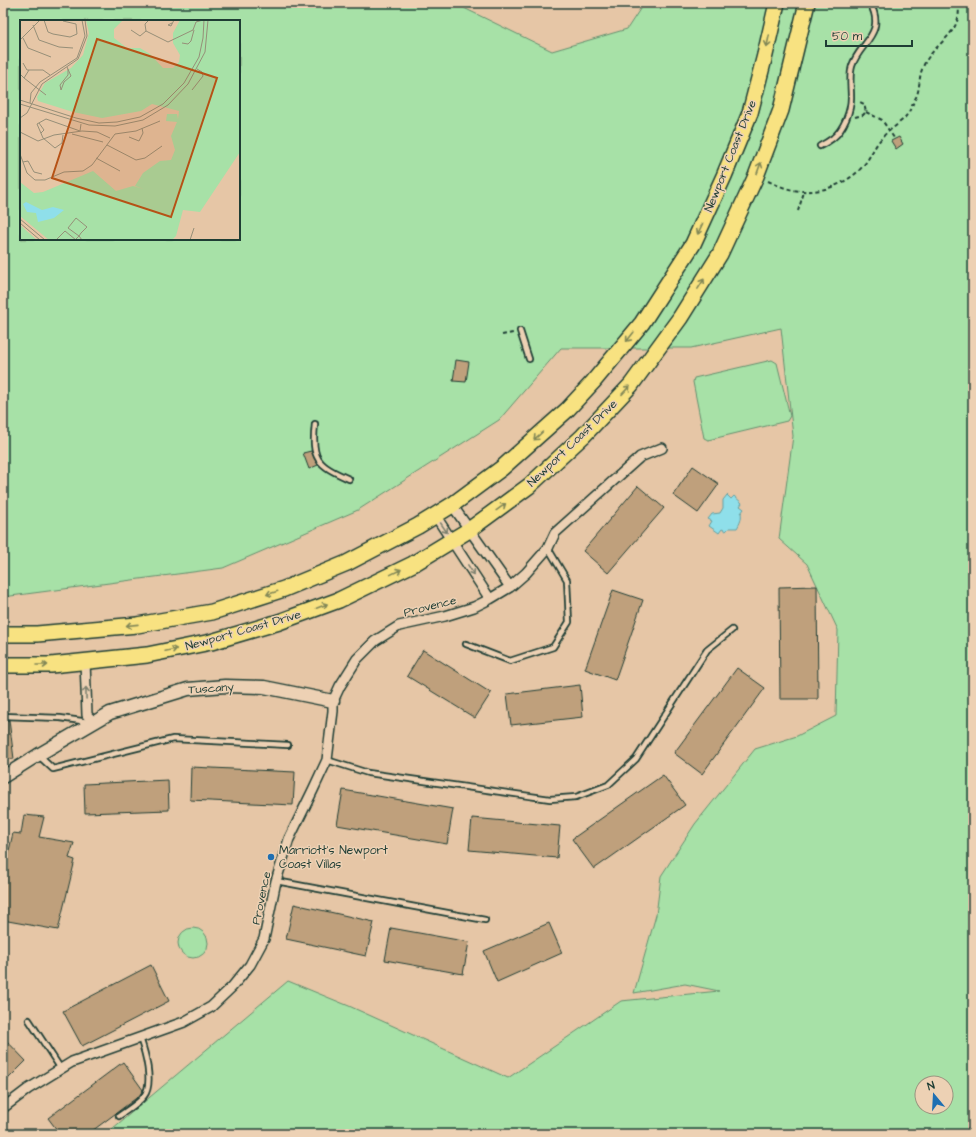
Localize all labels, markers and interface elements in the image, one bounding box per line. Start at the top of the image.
inset map [20,20,240,240]
scale bar [826,22,912,48]
text: 50 m [832,28,863,45]
one-way arrow [764,34,772,47]
street label: Newport Coast Drive [700,97,761,215]
one-way arrow [756,163,764,175]
one-way arrow [696,222,703,234]
one-way arrow [697,279,705,290]
one-way arrow [626,332,634,343]
one-way arrow [621,385,631,395]
street label: Newport Coast Drive [524,395,622,491]
one-way arrow [533,431,543,441]
one-way arrow [495,503,506,511]
one-way arrow [440,522,448,533]
one-way arrow [467,564,475,575]
one-way arrow [389,568,401,576]
one-way arrow [265,590,278,597]
street label: Provence [402,592,459,621]
one-way arrow [316,602,328,610]
street label: Newport Coast Drive [183,606,303,655]
one-way arrow [126,622,139,629]
one-way arrow [164,646,177,654]
one-way arrow [35,661,48,669]
street label: Tuscany [188,678,235,700]
one-way arrow [82,687,90,700]
place label: Marriott's Newport Coast Villas [279,842,388,873]
marker: Marriott's Newport Coast Villas [266,852,276,862]
street label: Provence [248,870,276,926]
north arrow [914,1075,954,1115]
text: N [925,1078,937,1094]

